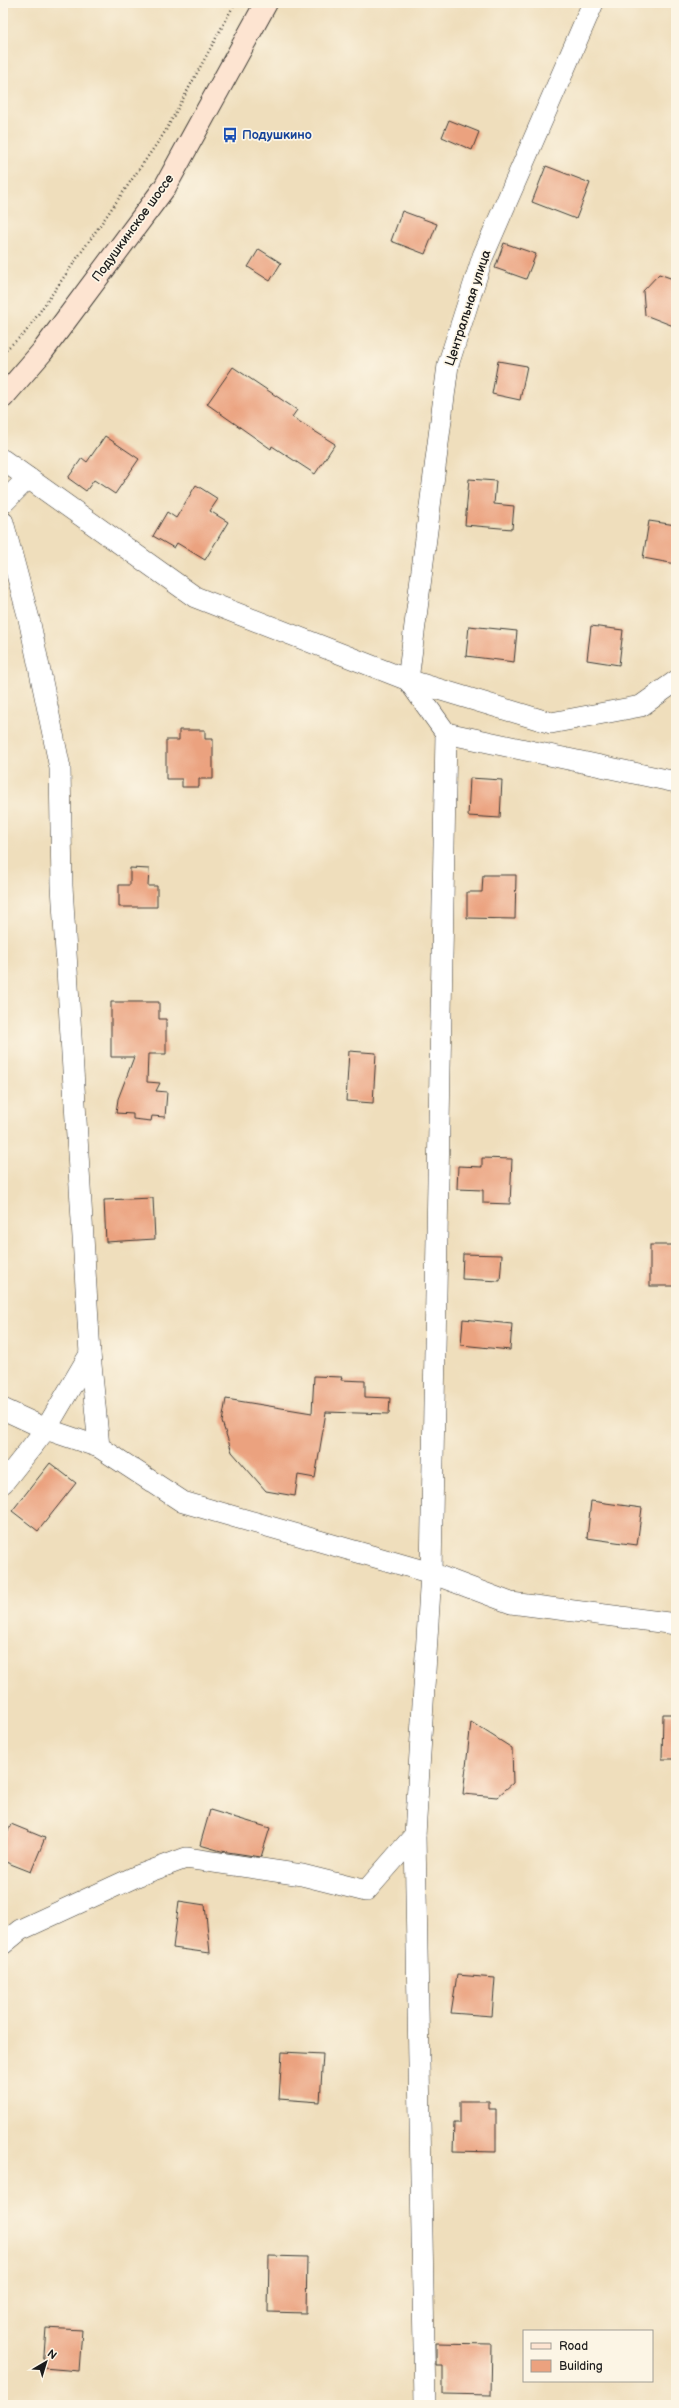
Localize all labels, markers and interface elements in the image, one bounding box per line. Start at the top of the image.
bus stop icon: Подушкино [221,126,239,144]
place label: Подушкино [242,127,312,143]
street label: Подушкинское шоссе [89,171,177,285]
street label: Центральная улица [442,248,494,368]
legend [523,2330,653,2382]
text: Road [559,2339,588,2354]
north arrow [26,2342,66,2382]
text: N [45,2347,59,2362]
text: Building [559,2359,603,2374]

